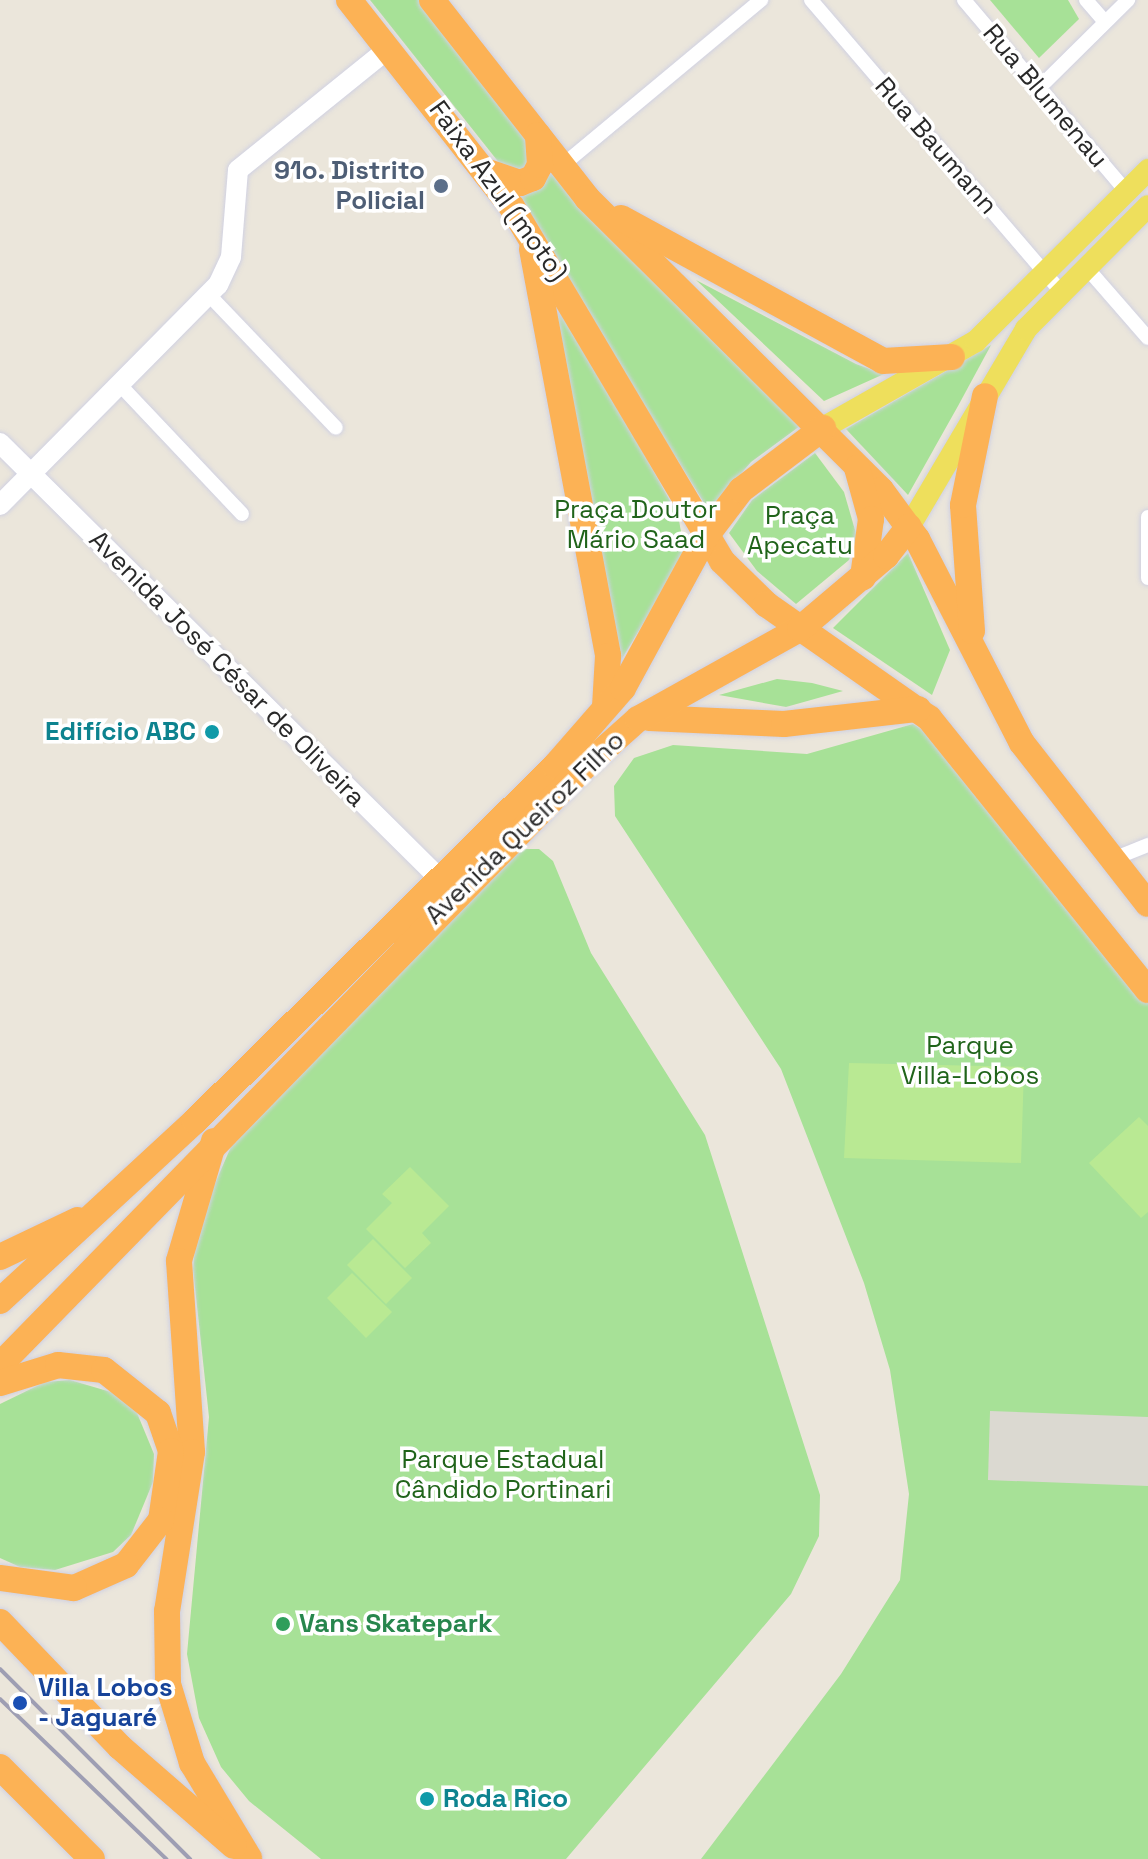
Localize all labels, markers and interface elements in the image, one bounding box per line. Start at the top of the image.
street label: Rua Blumenau [976,18,1114,174]
street label: Rua Baumann [868,71,1004,221]
street label: Faixa Azul (moto) [422,95,574,287]
place label: 91o. Distrito Policial [273,155,425,216]
marker: 91o. Distrito Policial [432,177,450,195]
park label: Praça Doutor Mário Saad [554,494,718,556]
park label: Praça Apecatu [747,500,853,562]
street label: Avenida José César de Oliveira [82,524,372,814]
place label: Edifício ABC [45,716,196,748]
marker: Edifício ABC [203,723,221,741]
street label: Avenida Queiroz Filho [419,725,631,931]
park label: Parque Villa-Lobos [901,1030,1039,1092]
park label: Parque Estadual Cândido Portinari [395,1444,611,1506]
place label: Vans Skatepark [299,1608,493,1640]
marker: Vans Skatepark [274,1615,292,1633]
place label: Villa Lobos - Jaguaré [38,1672,173,1734]
marker: Villa Lobos - Jaguaré [9,1692,31,1714]
place label: Roda Rico [443,1783,568,1815]
marker: Roda Rico [418,1790,436,1808]

